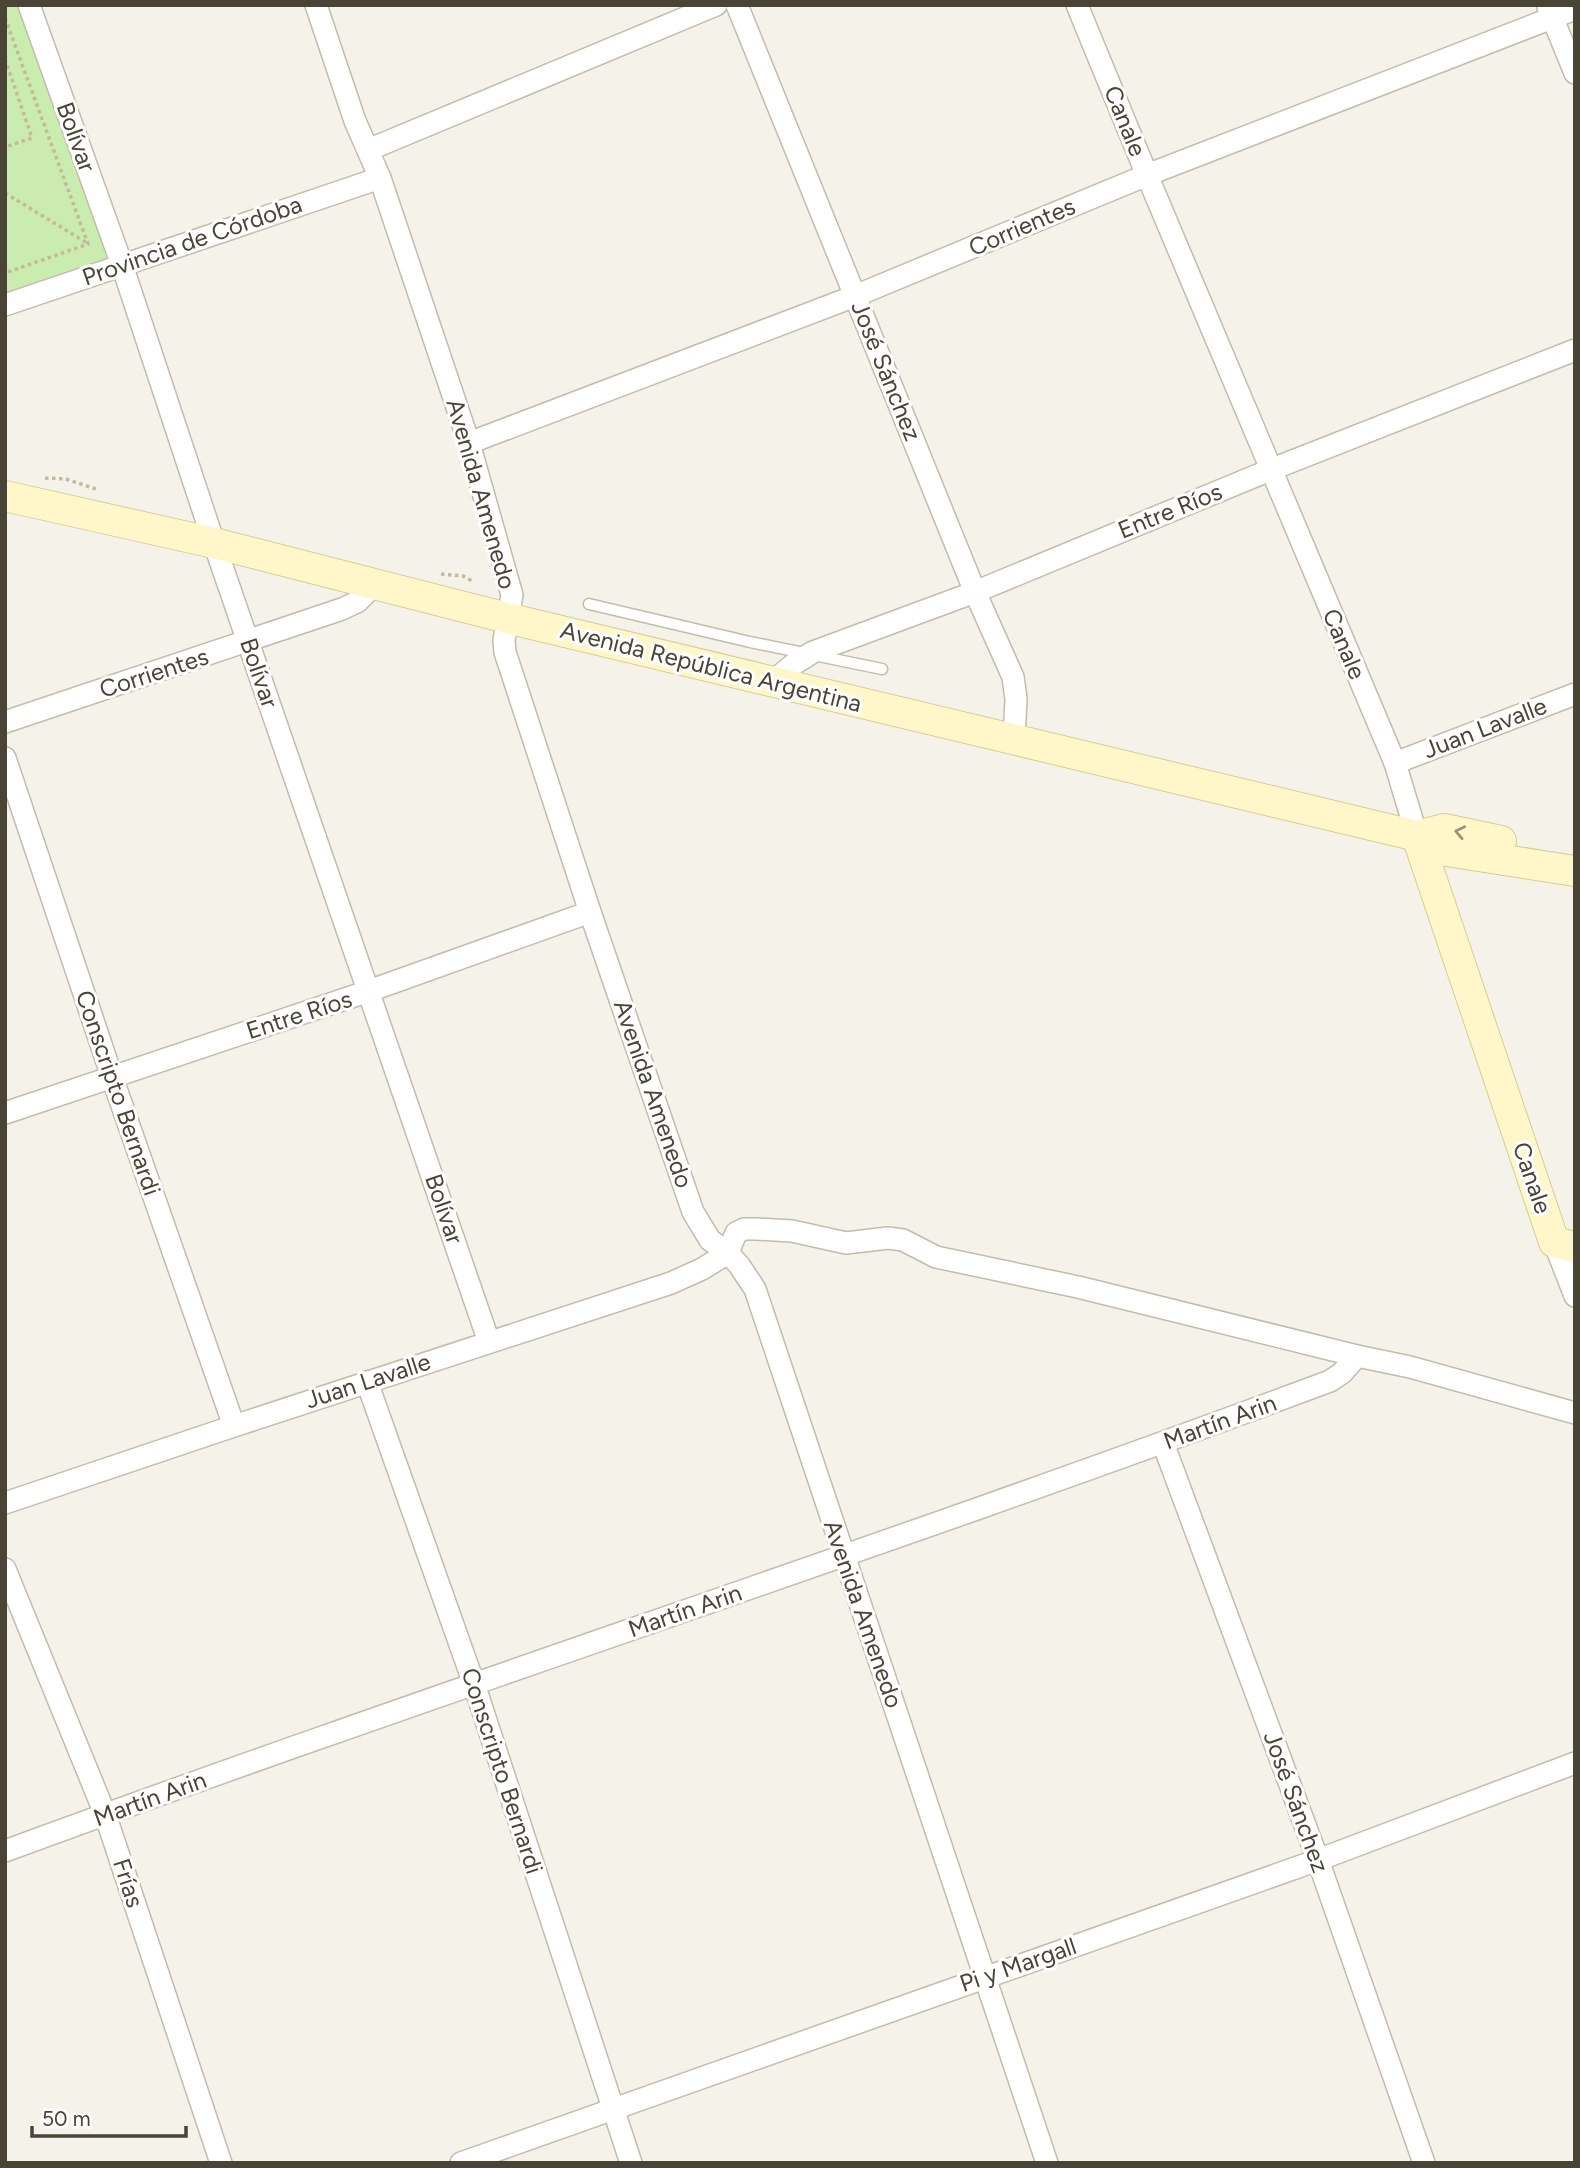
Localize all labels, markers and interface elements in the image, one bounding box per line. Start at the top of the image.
street label: Canale [1098,81,1153,160]
street label: Bolívar [51,98,102,176]
street label: Provincia de Córdoba [78,189,305,292]
street label: Corrientes [964,191,1079,262]
street label: José Sánchez [845,297,928,445]
street label: Avenida Amenedo [440,395,523,592]
street label: Entre Ríos [1114,477,1226,544]
street label: Canale [1317,604,1372,683]
street label: Avenida República Argentina [557,615,865,718]
street label: Bolívar [234,634,285,712]
street label: Corrientes [96,641,212,704]
street label: Juan Lavalle [1419,691,1551,764]
one-way arrow [1454,826,1466,841]
street label: Entre Ríos [242,984,355,1045]
street label: Conscripto Bernardi [70,987,167,1199]
street label: Avenida Amenedo [608,996,699,1192]
street label: Canale [1507,1138,1558,1217]
street label: Bolívar [419,1170,470,1248]
street label: Juan Lavalle [302,1347,434,1414]
street label: Martín Arin [1159,1388,1280,1455]
street label: Avenida Amenedo [818,1516,909,1712]
street label: Martín Arin [624,1578,745,1643]
street label: Conscripto Bernardi [456,1664,549,1877]
street label: José Sánchez [1258,1727,1335,1876]
street label: Martín Arin [89,1765,210,1832]
street label: Frías [107,1855,150,1911]
street label: Pi y Margall [956,1931,1080,1998]
scale bar [32,2094,186,2138]
text: 50 m [42,2106,91,2131]

